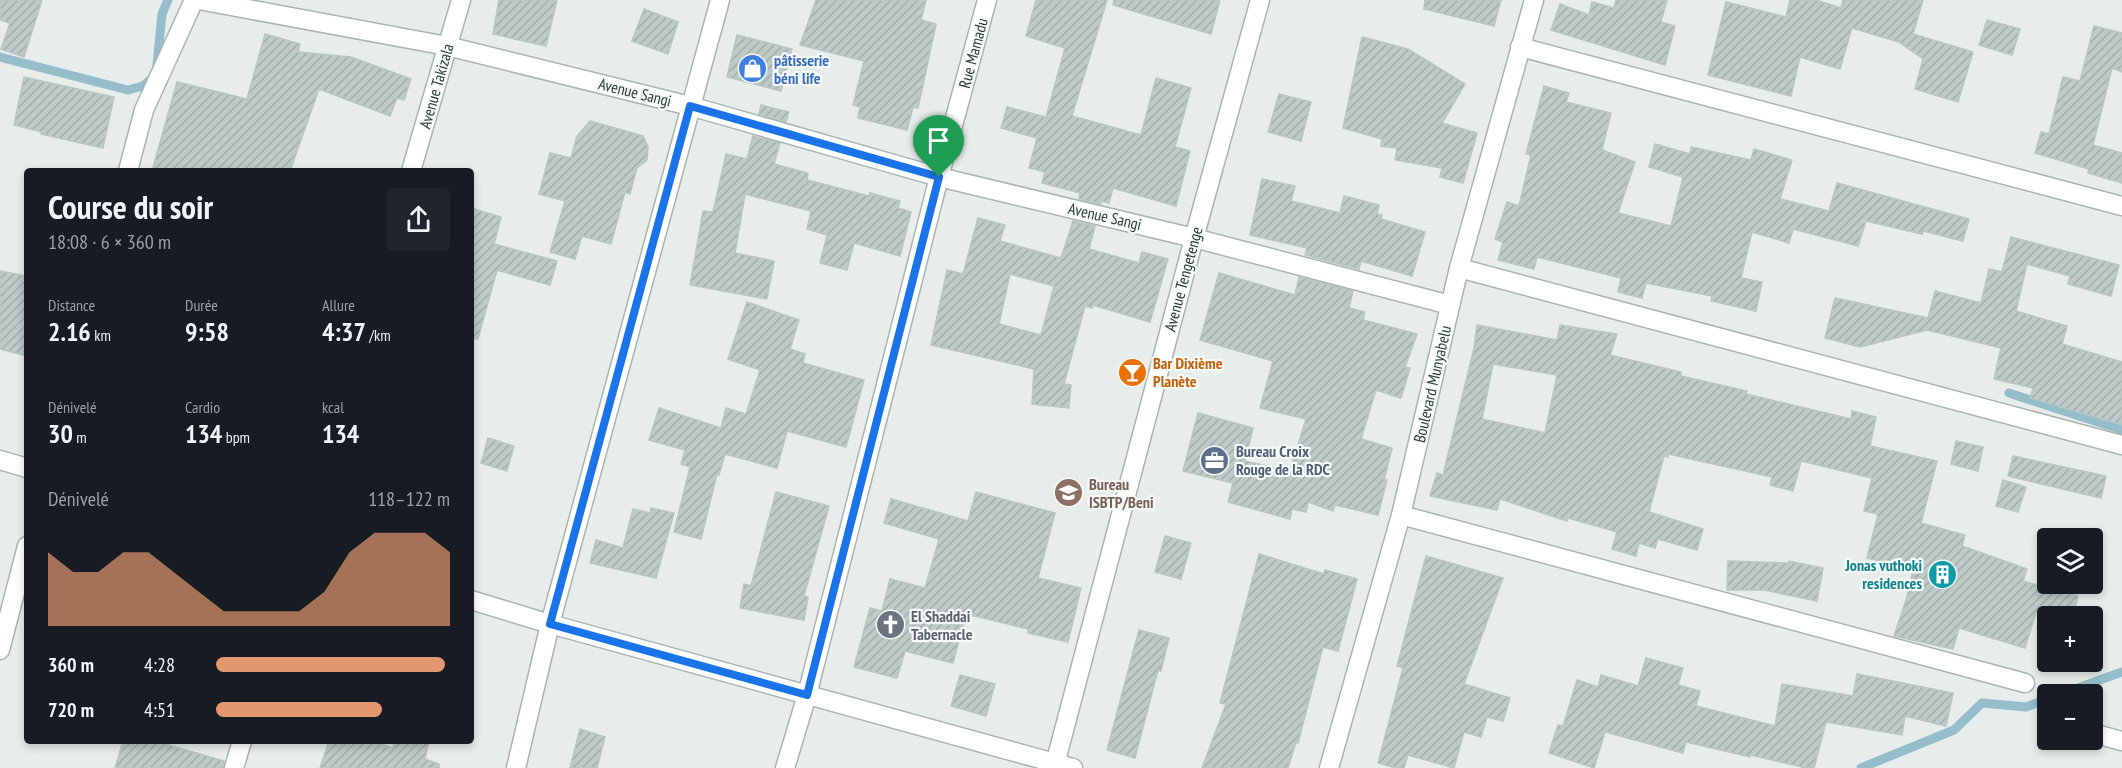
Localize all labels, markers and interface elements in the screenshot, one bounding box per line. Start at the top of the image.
street label: Rue Mamadu [954,16,992,90]
street label: Avenue Takizala [414,41,458,131]
place label: pâtisserie béni life [774,50,829,88]
shop icon: pâtisserie béni life [737,53,769,85]
street label: Avenue Sangi [596,73,674,111]
pin [913,115,964,177]
icon: arrive [922,124,955,157]
text: Course du soir [48,185,213,228]
button: share [387,188,450,251]
street label: Avenue Sangi [1066,198,1144,234]
street label: Avenue Tengetenge [1159,224,1207,334]
text: 18:08 · 6 × 360 m [48,229,171,255]
text: Distance [48,295,95,315]
text: Durée [185,295,218,315]
text: Allure [322,295,355,315]
text: 2.16 [48,315,91,348]
text: 9:58 [185,315,229,348]
text: 4:37 [322,315,366,348]
street label: Boulevard Munyabelu [1409,323,1455,445]
text: km [91,325,111,345]
text: /km [366,325,391,345]
place label: Bar Dixième Planète [1153,353,1223,391]
bar icon: Bar Dixième Planète [1116,356,1148,388]
text: Dénivelé [48,397,97,417]
text: Cardio [185,397,220,417]
text: kcal [322,397,344,417]
text: 30 [48,417,73,450]
text: 134 [185,417,222,450]
text: 134 [322,417,359,450]
text: m [73,427,87,447]
text: bpm [222,427,250,447]
place label: Bureau Croix Rouge de la RDC [1236,441,1331,479]
office icon: Bureau Croix Rouge de la RDC [1199,444,1231,476]
place label: Bureau ISBTP/Beni [1089,474,1154,512]
school or university icon: Bureau ISBTP/Beni [1052,477,1084,509]
text: Dénivelé [48,486,109,512]
text: 118–122 m [368,486,450,512]
map controls [2037,528,2103,750]
button: layers [2037,528,2103,594]
place label: Jonas vuthoki residences [1844,555,1922,593]
building icon: Jonas vuthoki residences [1927,558,1959,590]
place label: El Shaddai Tabernacle [911,606,973,644]
button: + [2037,606,2103,672]
church icon: El Shaddai Tabernacle [874,609,906,641]
text: 360 m [48,652,94,678]
text: 4:28 [144,652,175,678]
button: − [2037,684,2103,750]
text: 720 m [48,697,94,723]
text: 4:51 [144,697,175,723]

